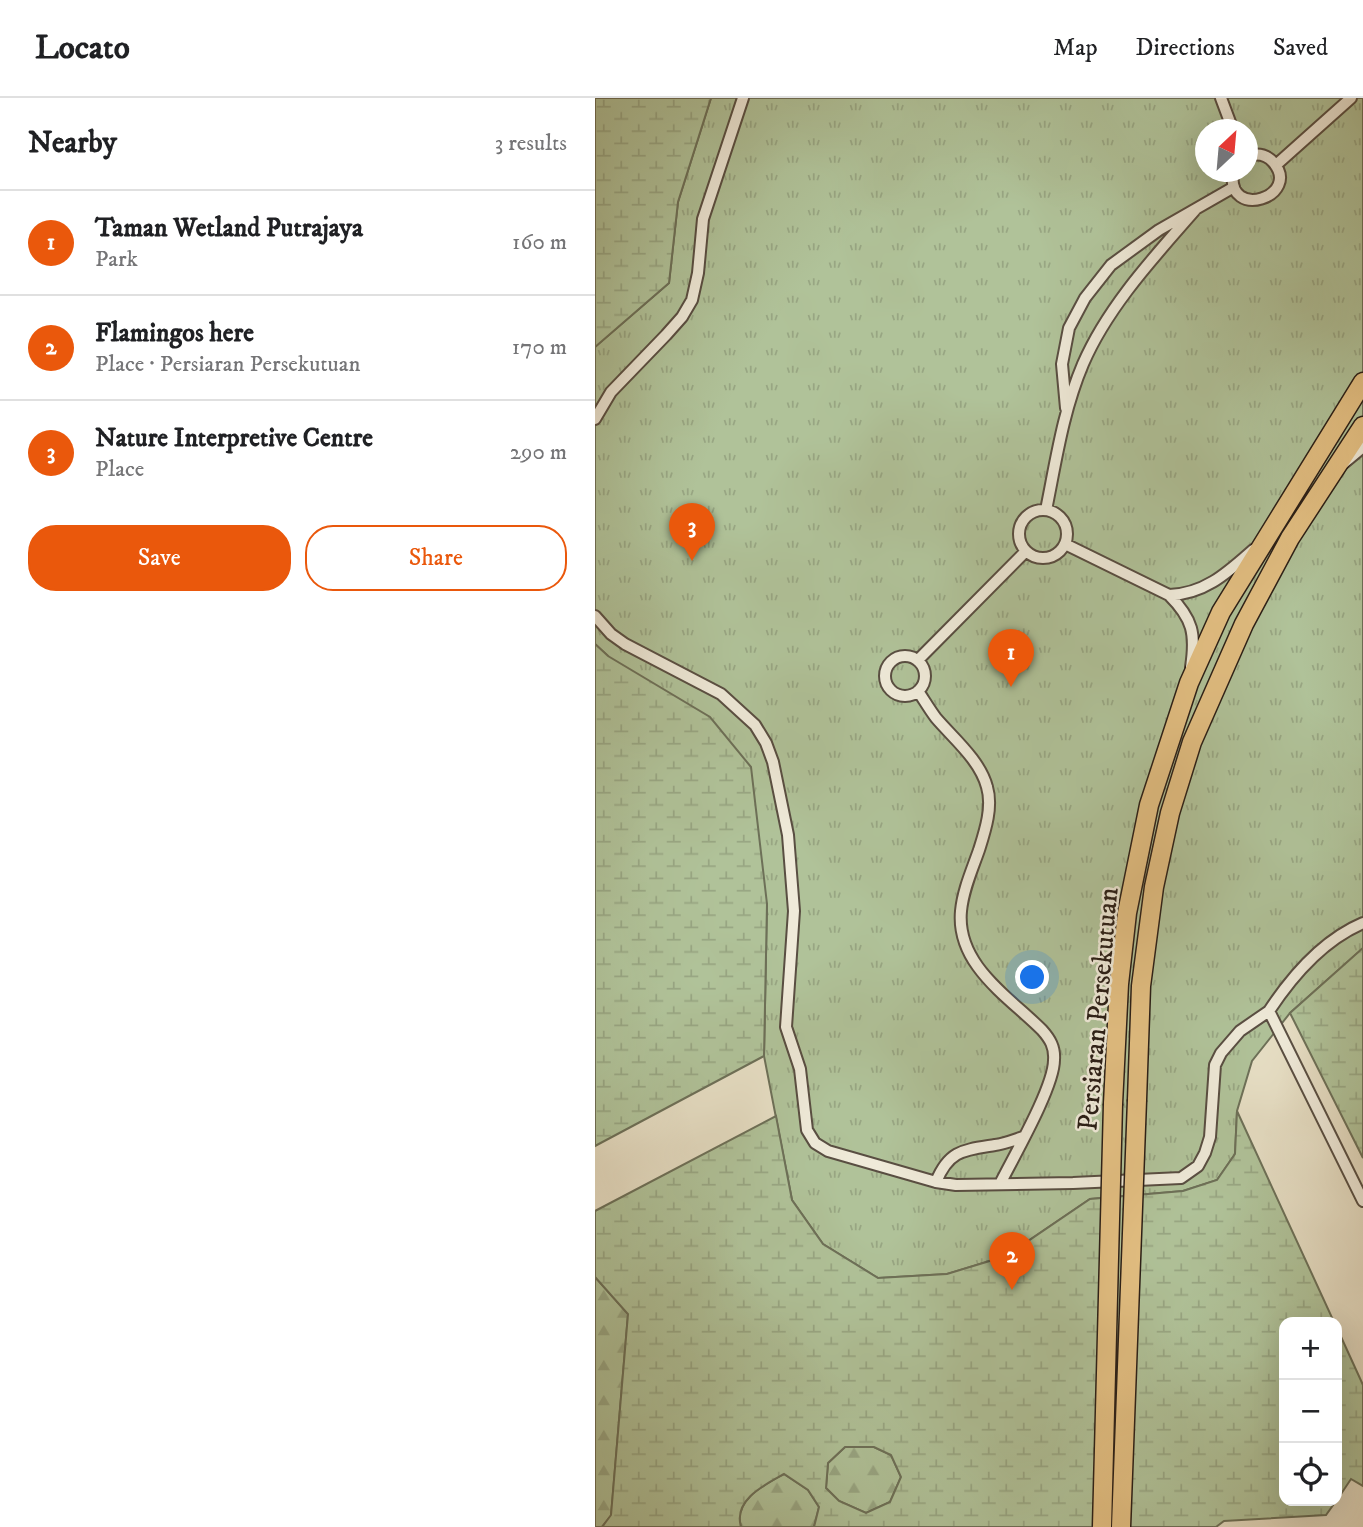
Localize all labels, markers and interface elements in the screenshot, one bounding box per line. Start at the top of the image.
text: Locato [35,28,130,69]
text: Map [1053,33,1098,63]
text: Directions [1136,33,1235,63]
text: Saved [1273,33,1328,63]
north arrow [1195,119,1258,182]
text: Nearby [28,125,117,162]
text: 3 results [495,129,567,158]
text: Taman Wetland Putrajaya [95,212,363,245]
text: 1 [47,228,55,257]
text: 160 m [512,228,567,257]
text: Park [95,245,138,274]
text: Flamingos here [95,317,254,350]
text: 2 [45,333,57,362]
text: 170 m [512,333,567,362]
text: Place · Persiaran Persekutuan [95,350,361,379]
text: Nature Interpretive Centre [95,422,373,455]
text: 3 [47,438,55,467]
text: 290 m [510,438,567,467]
text: Place [95,455,144,484]
pin: 3 [669,503,715,561]
button: Save [28,525,291,591]
button: Share [305,525,567,591]
pin: 1 [988,629,1034,687]
street label: Persiaran Persekutuan [1070,886,1127,1132]
your location [1015,960,1049,994]
pin: 2 [989,1232,1035,1290]
map controls [1279,1317,1342,1506]
button: + [1279,1317,1342,1380]
button: − [1279,1380,1342,1443]
button: locate [1279,1443,1342,1506]

